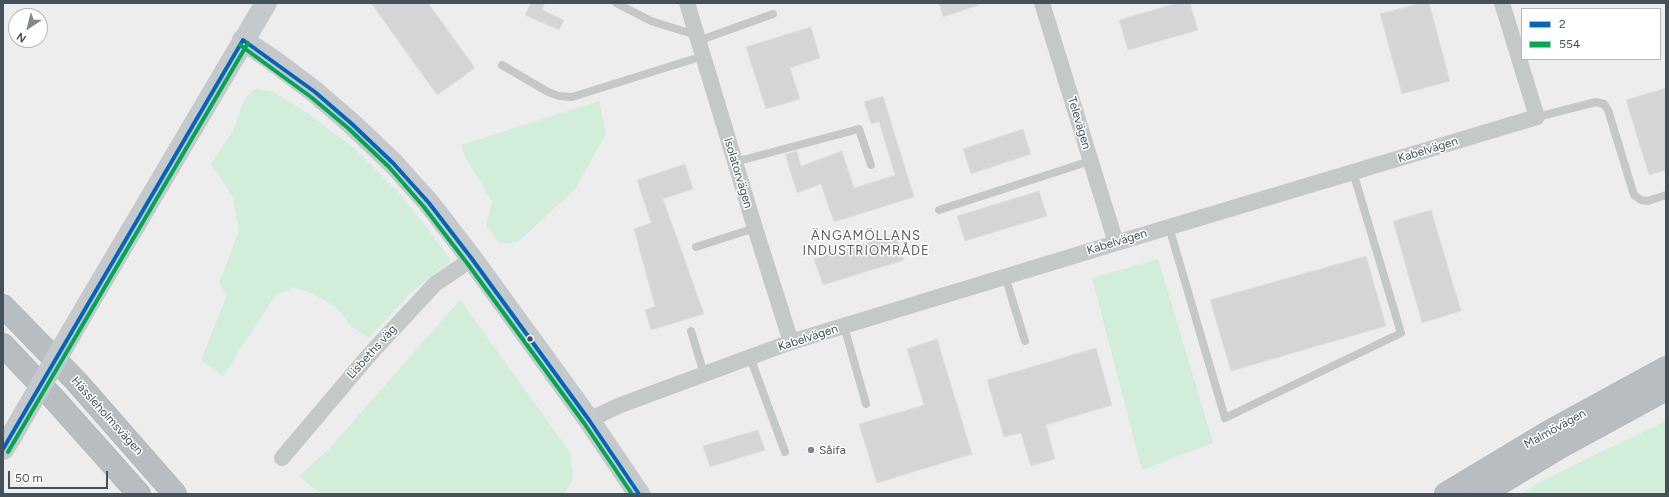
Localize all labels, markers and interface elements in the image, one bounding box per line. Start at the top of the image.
north arrow [8,8,48,48]
legend [1521,8,1661,60]
text: 2 [1559,17,1566,31]
text: N [14,30,29,45]
text: 554 [1559,37,1580,51]
street label: Televägen [1064,95,1094,151]
street label: Kabelvägen [1396,134,1460,166]
street label: Isolatorvägen [720,136,756,210]
street label: Kabelvägen [1085,226,1149,258]
district label: ÄNGAMÖLLANS INDUSTRIOMRÅDE [802,228,930,259]
street label: Lisbeths väg [344,322,400,382]
street label: Kabelvägen [776,322,840,354]
unlabelled marker [525,334,535,344]
street label: Hässleholmsvägen [68,374,146,458]
street label: Malmövägen [1522,406,1588,452]
place label: Såifa [819,443,846,457]
marker: Såifa [806,445,816,455]
scale bar [10,463,110,489]
text: 50 m [15,471,43,485]

